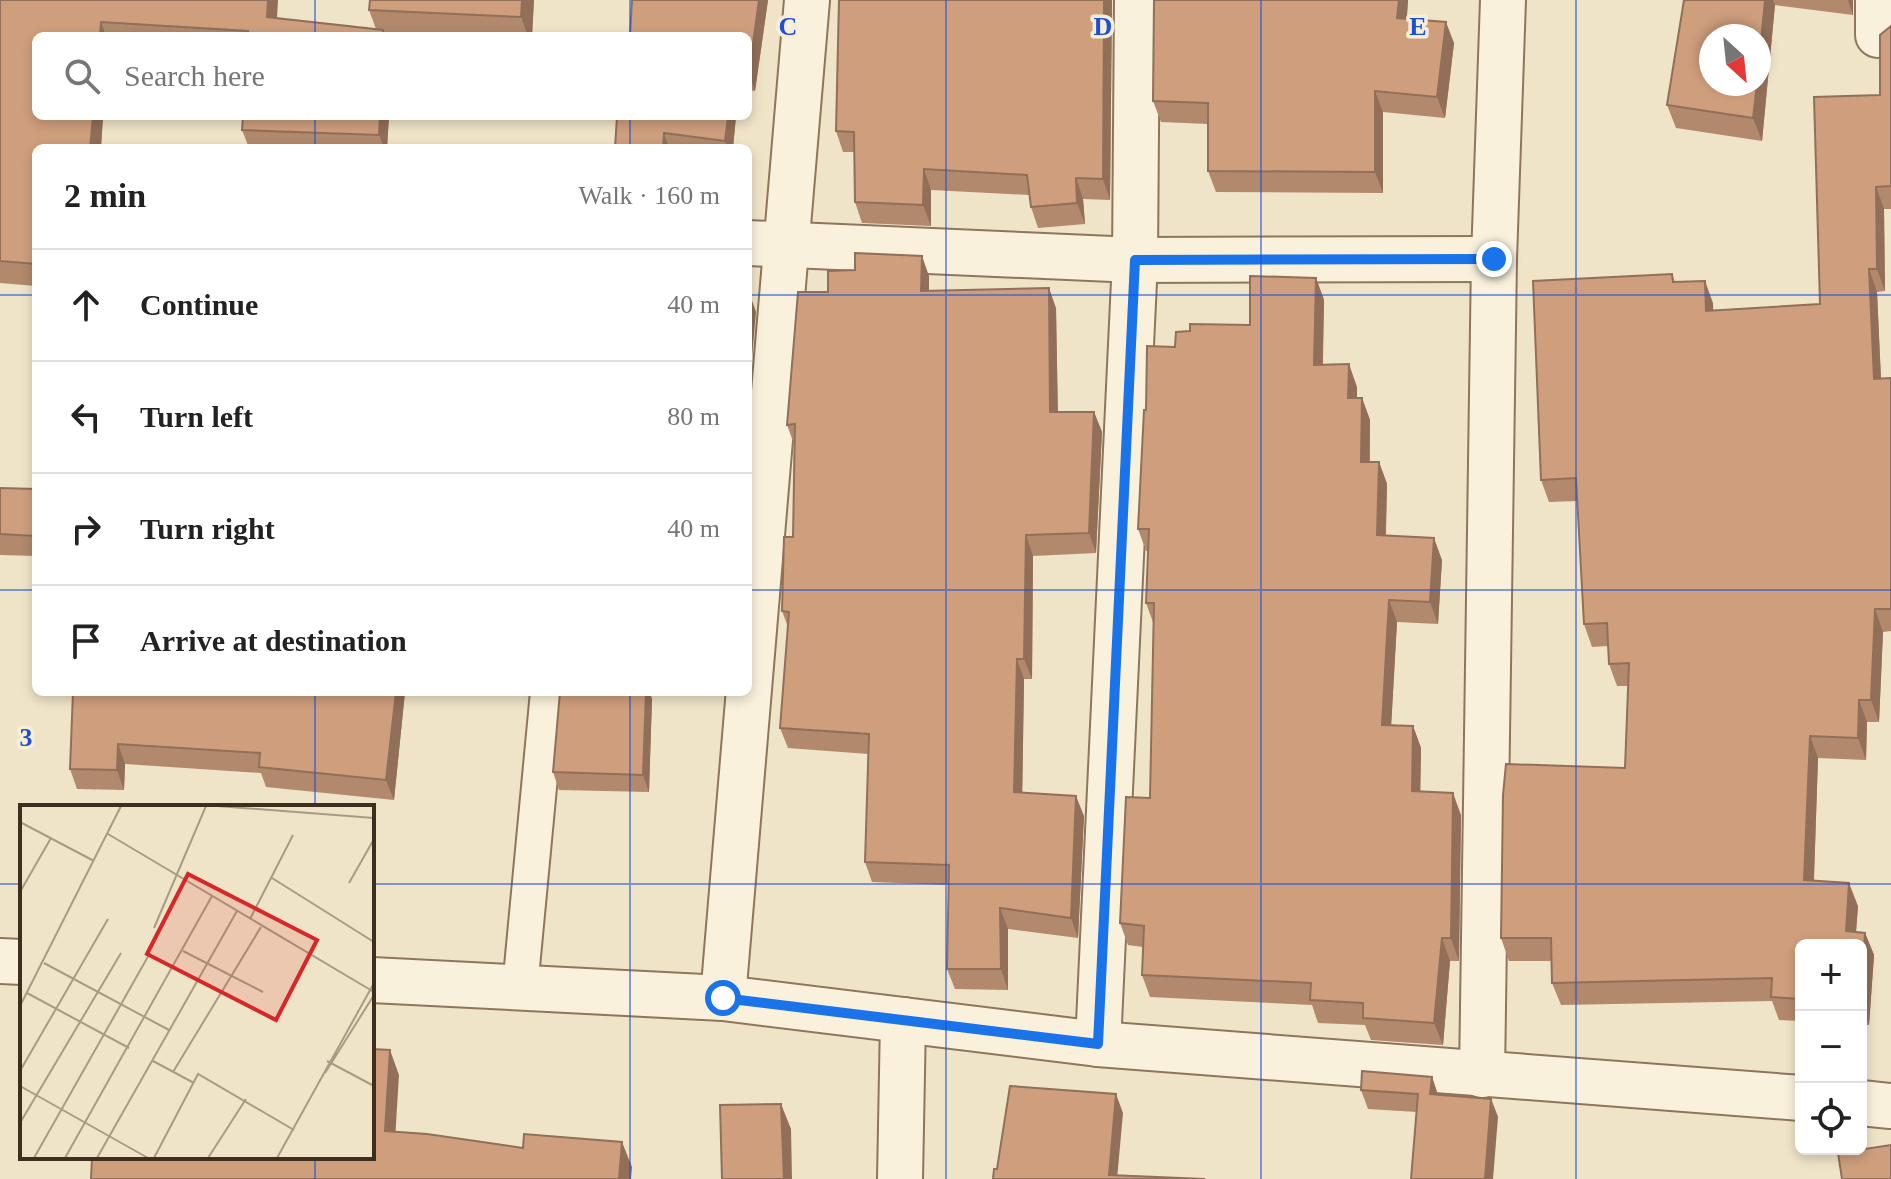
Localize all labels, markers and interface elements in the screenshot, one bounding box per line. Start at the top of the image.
text: C [779,12,797,41]
text: D [1094,12,1112,41]
text: E [1409,12,1427,41]
north arrow [1699,24,1771,96]
search box [32,32,752,120]
icon: search [60,54,104,98]
text: Search here [124,59,265,92]
text: 2 min [64,177,146,214]
text: Walk · 160 m [578,181,720,210]
route end [1476,241,1512,277]
icon: ahead [64,283,108,327]
text: Continue [140,288,258,321]
text: 40 m [667,290,720,319]
icon: left [64,395,108,439]
text: Turn left [140,400,253,433]
text: 80 m [667,402,720,431]
icon: right [64,507,108,551]
text: Turn right [140,512,275,545]
text: 40 m [667,514,720,543]
icon: arrive [64,619,108,663]
text: Arrive at destination [140,624,407,657]
text: 3 [20,723,33,752]
inset map [20,805,374,1159]
map controls [1795,939,1867,1155]
button: + [1795,939,1867,1011]
route start [705,980,741,1016]
button: − [1795,1011,1867,1083]
button: locate [1795,1083,1867,1155]

